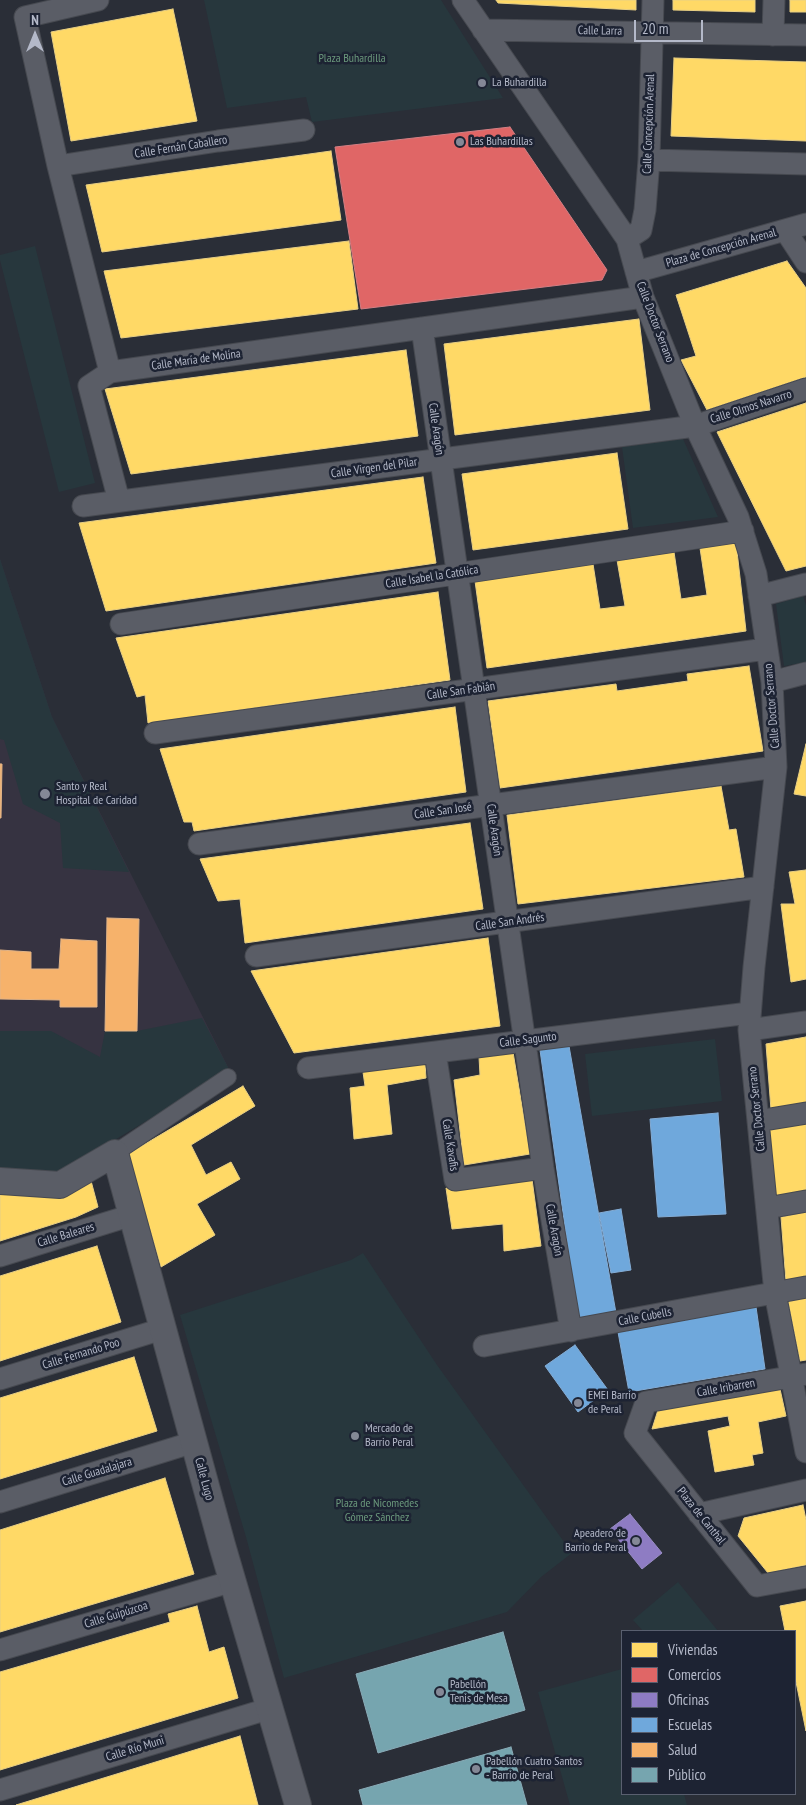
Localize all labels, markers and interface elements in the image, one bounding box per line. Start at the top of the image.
north arrow [10,10,60,60]
scale bar [636,10,705,42]
text: N [31,11,39,29]
text: 20 m [642,19,668,38]
street label: Calle Larra [578,23,622,39]
park label: Plaza Buhardilla [318,52,386,66]
street label: Calle Concepción Arenal [640,74,658,174]
place label: La Buhardilla [492,76,547,90]
marker: La Buhardilla [476,77,488,89]
street label: Calle Fernán Caballero [134,133,228,161]
place label: Las Buhardillas [470,135,533,149]
marker: Las Buhardillas [454,136,466,148]
street label: Plaza de Concepción Arenal [664,225,778,271]
street label: Calle Doctor Serrano [633,280,677,364]
street label: Calle María de Molina [150,347,242,373]
street label: Calle Olmos Navarro [709,387,793,427]
street label: Calle Aragón [425,402,447,456]
street label: Calle Virgen del Pilar [330,455,418,481]
street label: Calle Isabel la Católica [385,563,479,591]
street label: Calle Doctor Serrano [761,663,783,749]
street label: Calle San Fabián [426,679,496,703]
place label: Santo y Real Hospital de Caridad [56,780,137,808]
marker: Santo y Real Hospital de Caridad [38,787,52,801]
street label: Calle San José [413,800,473,822]
street label: Calle Aragón [483,803,505,857]
street label: Calle San Andrés [475,910,545,934]
street label: Calle Sagunto [499,1029,557,1051]
street label: Calle Doctor Serrano [745,1066,769,1152]
street label: Calle Kavafis [439,1118,461,1172]
street label: Calle Aragón [542,1203,566,1257]
street label: Calle Baleares [36,1220,96,1250]
street label: Calle Cubells [617,1305,673,1329]
street label: Calle Fernando Poo [41,1335,121,1373]
street label: Calle Iribarren [696,1376,756,1400]
place label: EMEI Barrio de Peral [588,1389,636,1417]
marker: EMEI Barrio de Peral [572,1397,584,1409]
place label: Mercado de Barrio Peral [365,1422,413,1450]
marker: Mercado de Barrio Peral [349,1430,361,1442]
street label: Calle Guadalajara [60,1455,134,1489]
street label: Calle Lugo [191,1456,217,1502]
street label: Plaza de Canthal [674,1485,728,1547]
park label: Plaza de Nicomedes Gómez Sánchez [336,1497,418,1525]
place label: Apeadero de Barrio de Peral [565,1527,626,1555]
marker: Apeadero de Barrio de Peral [630,1535,642,1547]
street label: Calle Guipúzcoa [83,1599,149,1631]
legend [621,1630,796,1795]
text: Viviendas [668,1640,718,1659]
text: Comercios [668,1665,721,1684]
place label: Pabellón Tenis de Mesa [450,1678,508,1706]
marker: Pabellón Tenis de Mesa [434,1686,446,1698]
text: Oficinas [668,1690,709,1709]
text: Escuelas [668,1715,712,1734]
street label: Calle Río Muni [104,1733,166,1765]
text: Salud [668,1740,697,1759]
place label: Pabellón Cuatro Santos - Barrio de Peral [486,1755,582,1783]
marker: Pabellón Cuatro Santos - Barrio de Peral [470,1763,482,1775]
text: Público [668,1765,706,1784]

